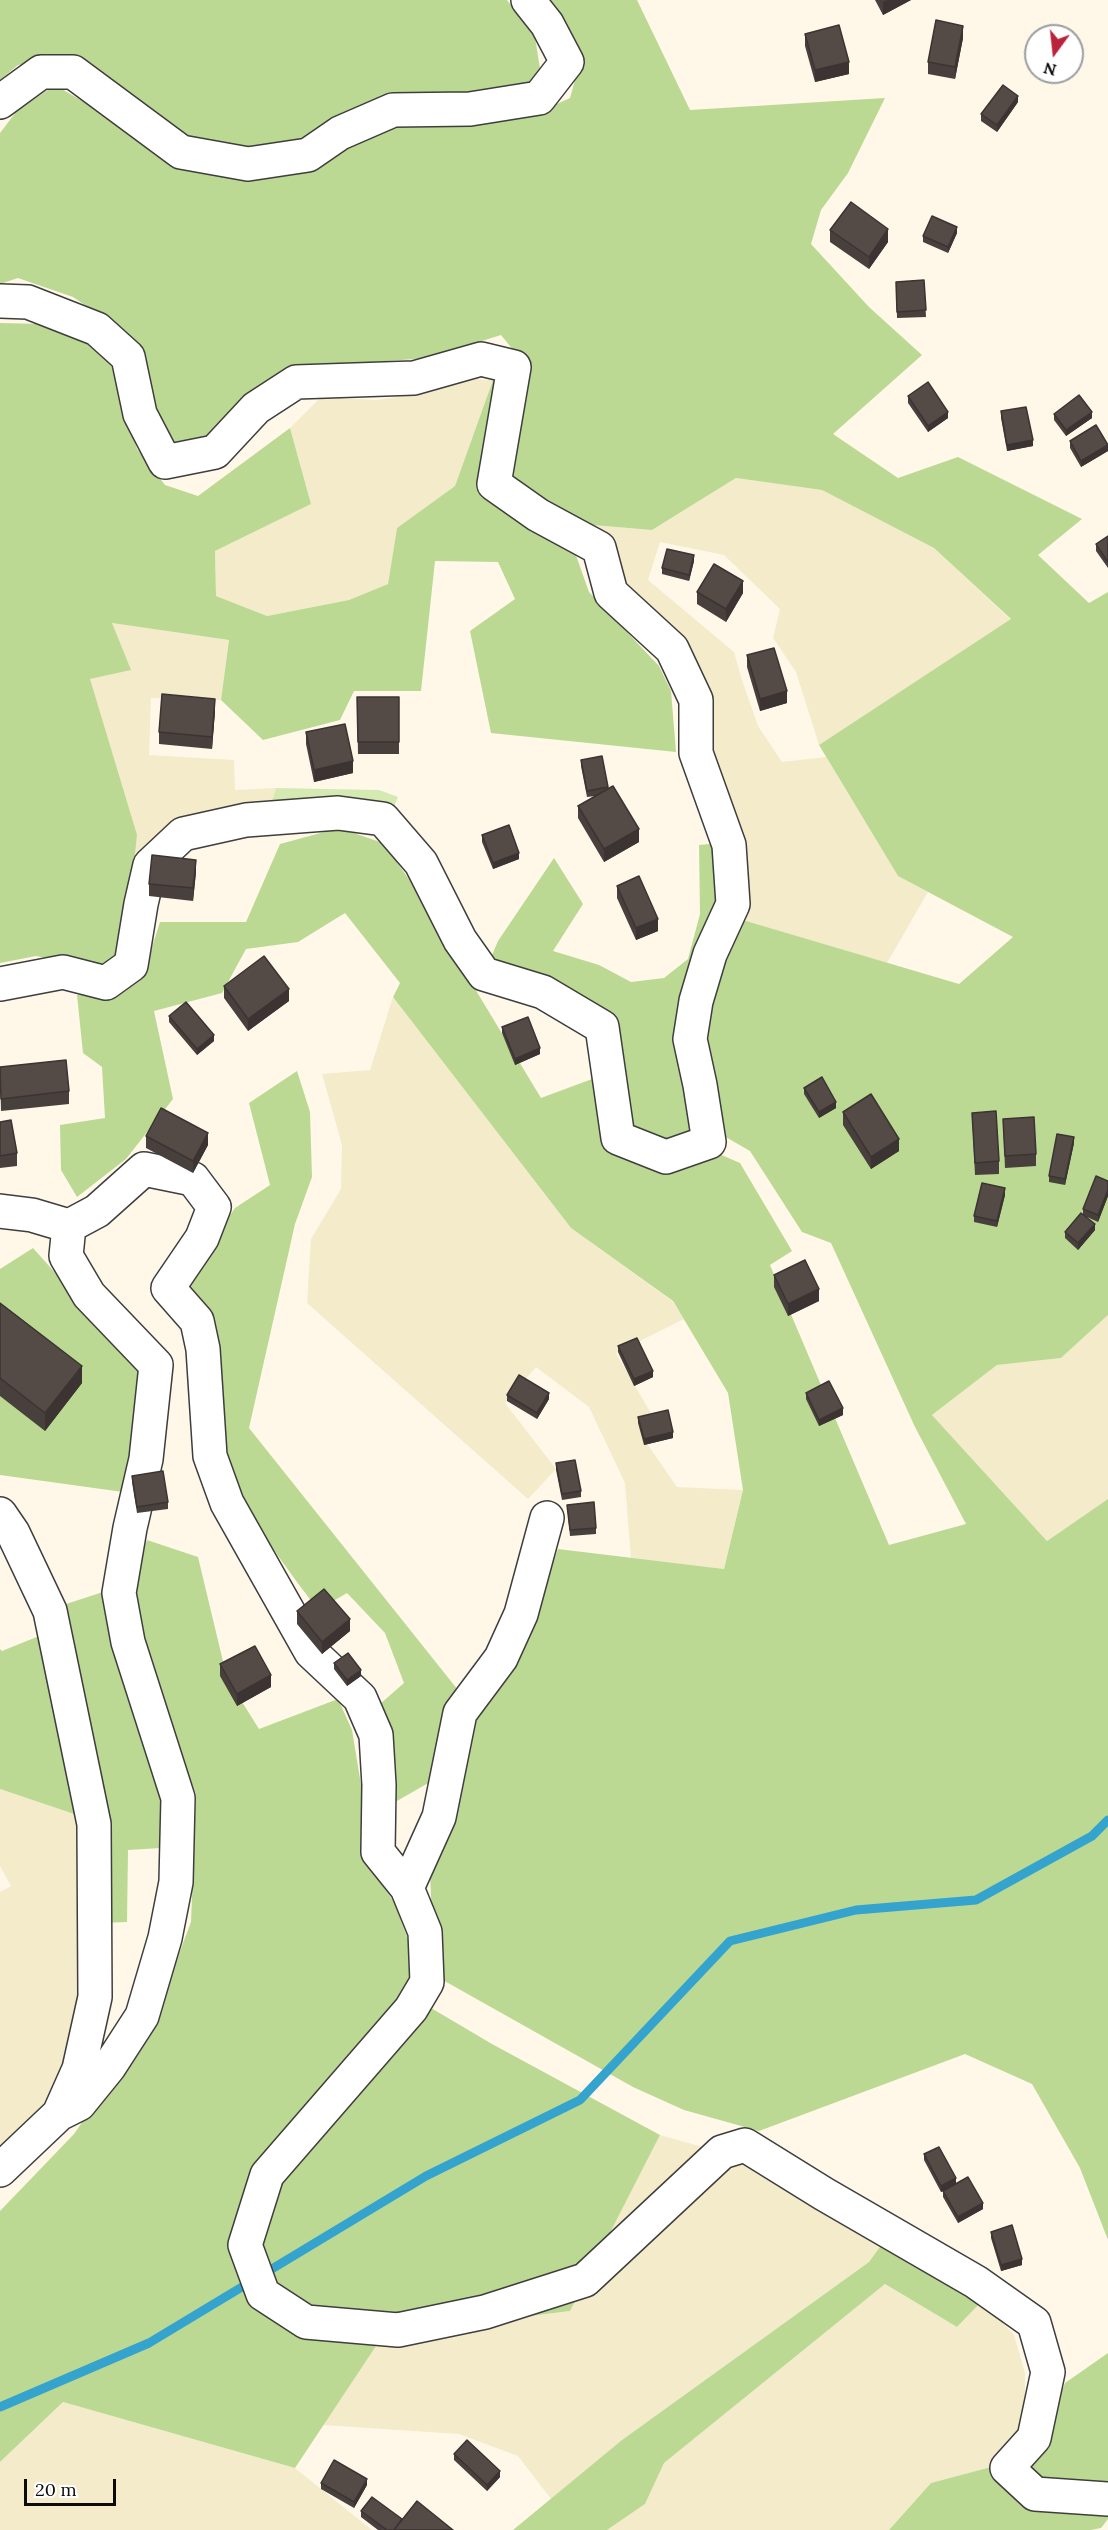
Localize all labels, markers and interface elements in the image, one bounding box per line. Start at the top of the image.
north arrow [1024,24,1084,84]
text: N [1041,58,1058,81]
scale bar [27,2467,118,2505]
text: 20 m [35,2478,77,2501]

